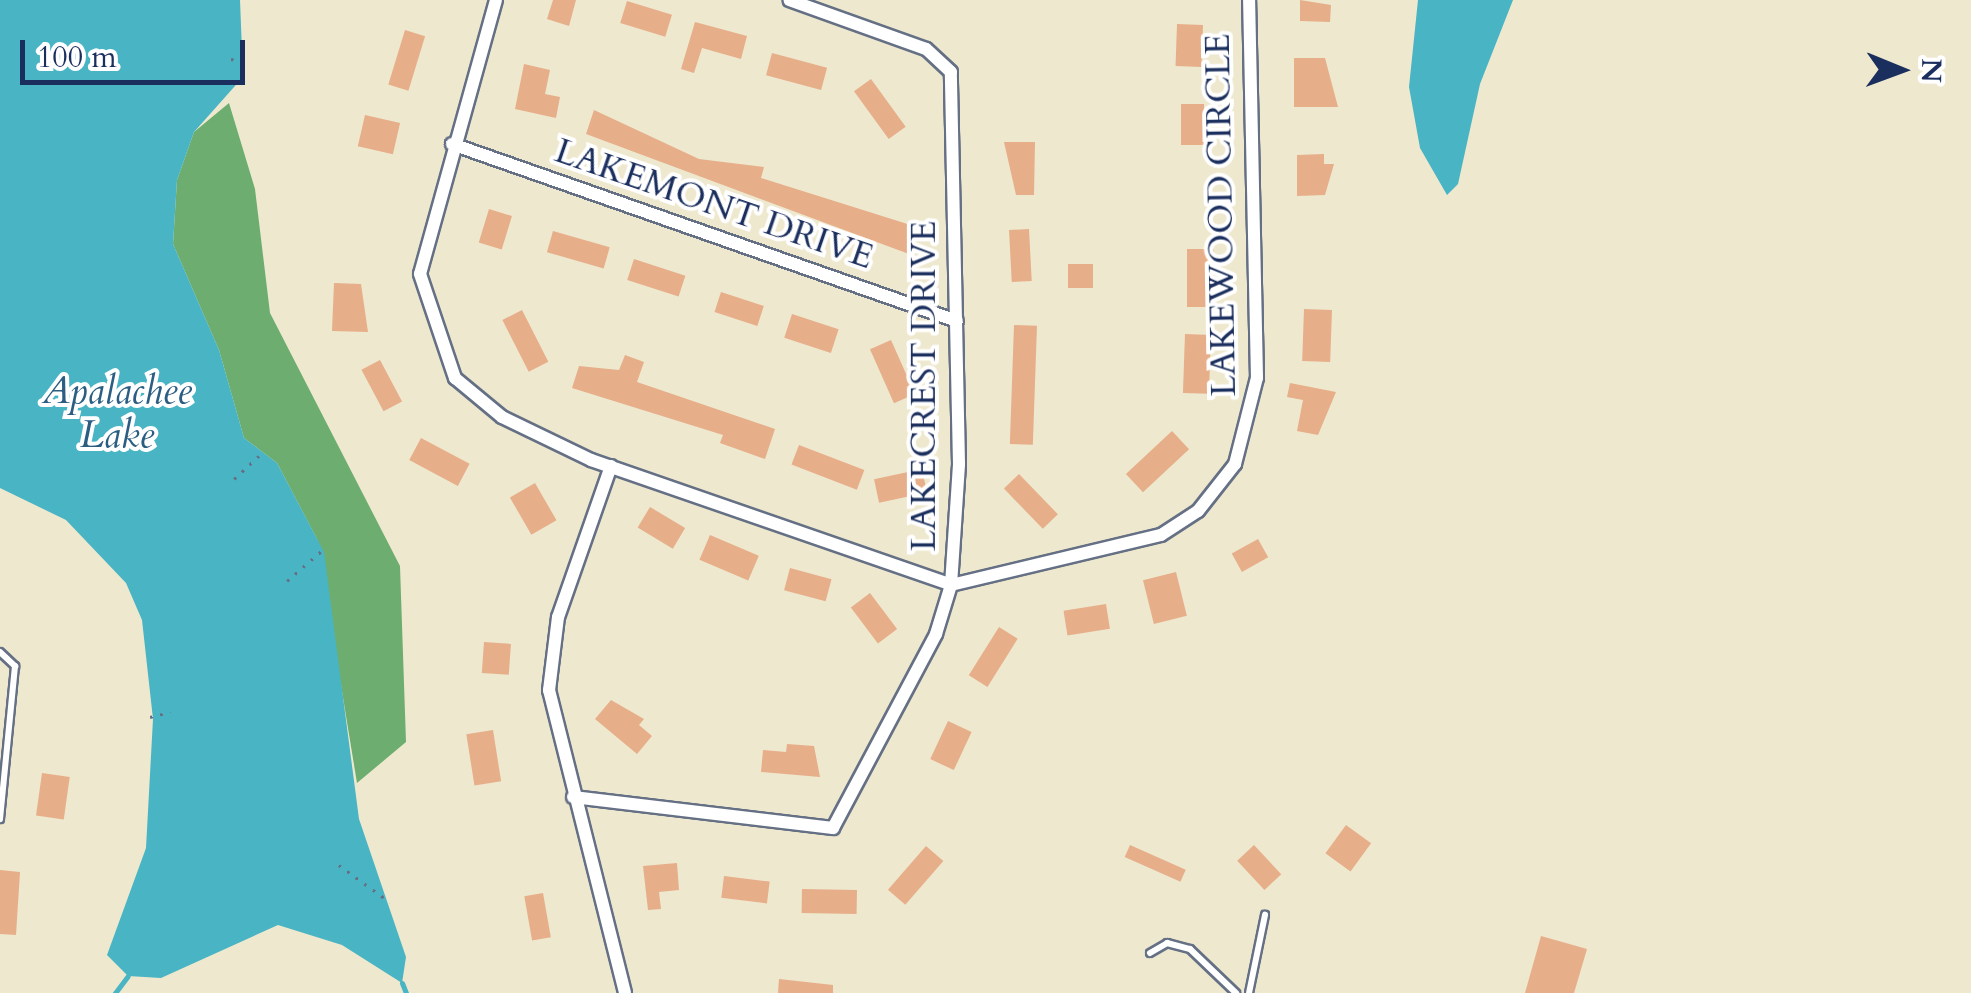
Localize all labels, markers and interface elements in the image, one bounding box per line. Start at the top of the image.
scale bar [25,20,250,82]
north arrow [1851,20,1951,120]
street label: LAKEWOOD CIRCLE [1197,33,1245,397]
text: 100 m [37,37,117,78]
text: N [1912,58,1950,83]
street label: LAKEMONT DRIVE [549,130,879,278]
street label: LAKECREST DRIVE [903,221,945,551]
water label: Apalachee Lake [42,369,192,458]

